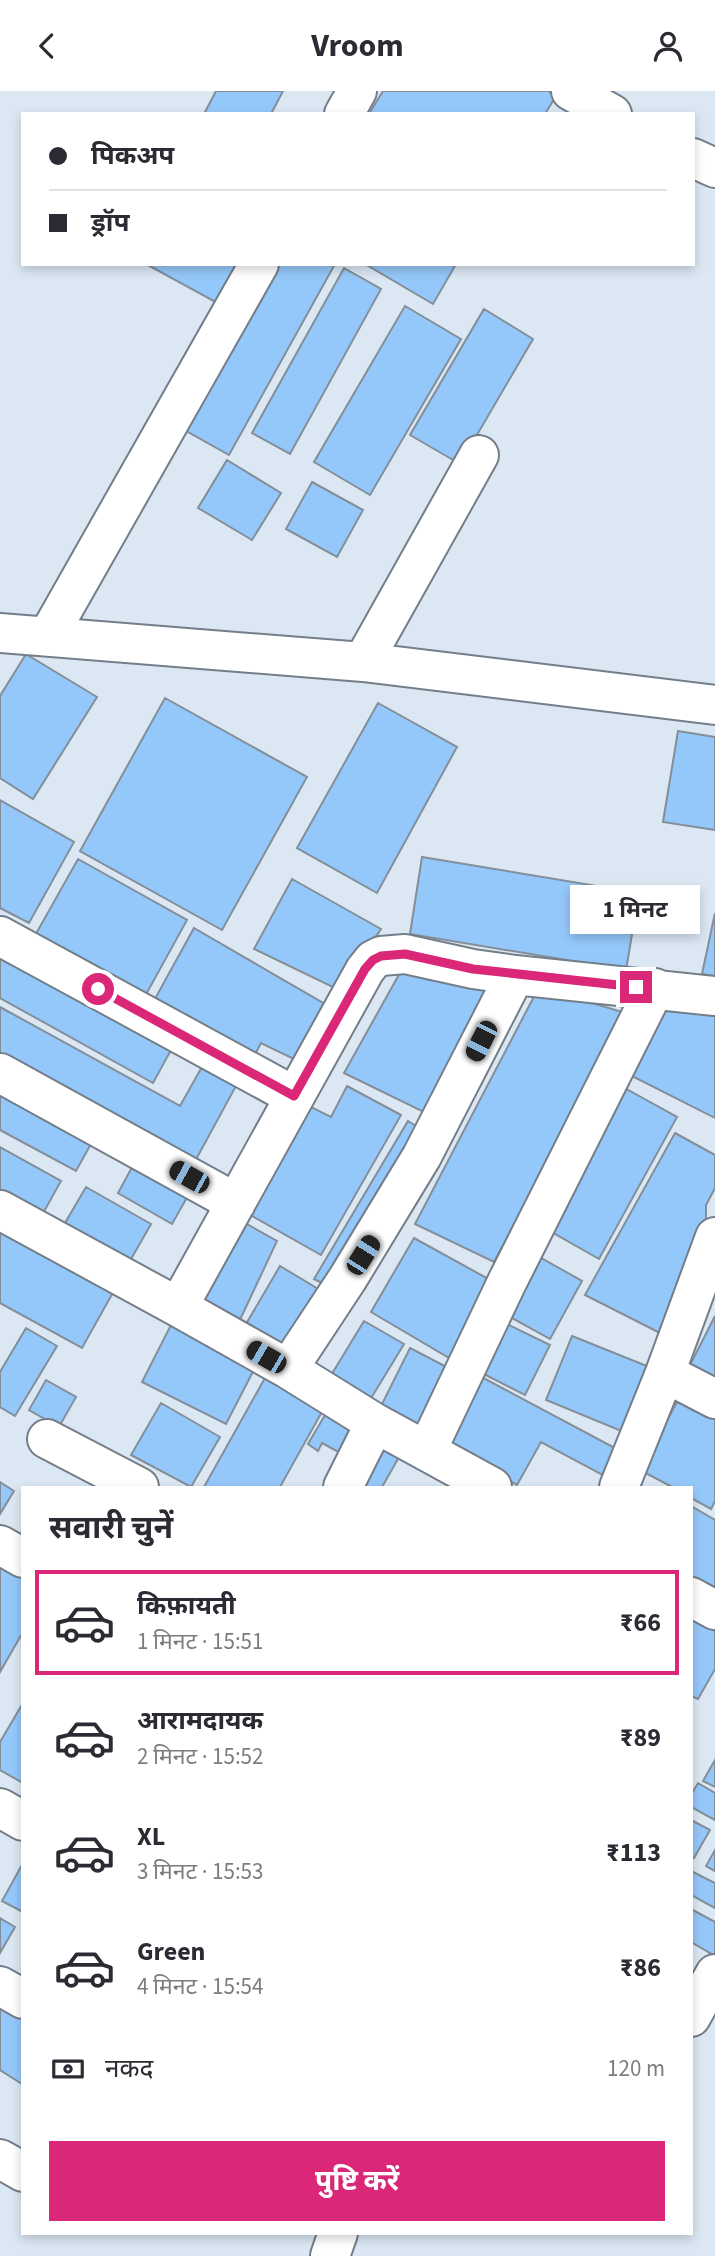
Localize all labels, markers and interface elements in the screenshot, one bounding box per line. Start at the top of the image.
text: Vroom [311,23,404,69]
icon: back [28,27,66,65]
icon: person [649,27,687,65]
text: पिकअप [91,137,174,174]
text: ड्रॉप [91,204,129,241]
callout: 1 मिनट [571,885,701,935]
text: 1 मिनट [602,893,668,926]
route end [620,971,652,1003]
route start [82,973,114,1005]
car [463,1018,500,1064]
car [166,1158,213,1196]
car [343,1232,384,1278]
car [243,1337,290,1377]
text: सवारी चुनें [49,1505,173,1551]
text: किफ़ायती [137,1587,236,1624]
icon: car [53,1591,116,1654]
text: ₹66 [620,1604,661,1641]
text: 1 मिनट · 15:51 [137,1625,263,1658]
text: आरामदायक [137,1702,263,1739]
icon: car [53,1706,116,1769]
text: ₹89 [620,1719,661,1756]
text: 2 मिनट · 15:52 [137,1740,263,1773]
text: XL [137,1818,165,1855]
icon: car [53,1821,116,1884]
text: ₹113 [606,1834,661,1871]
text: 3 मिनट · 15:53 [137,1855,263,1888]
text: Green [137,1933,205,1970]
icon: car [53,1936,116,1999]
text: ₹86 [620,1949,661,1986]
text: 4 मिनट · 15:54 [137,1970,263,2003]
icon: cash [49,2050,87,2088]
text: नकद [105,2050,153,2087]
text: 120 m [607,2052,665,2085]
button: पुष्टि करें [49,2141,665,2221]

